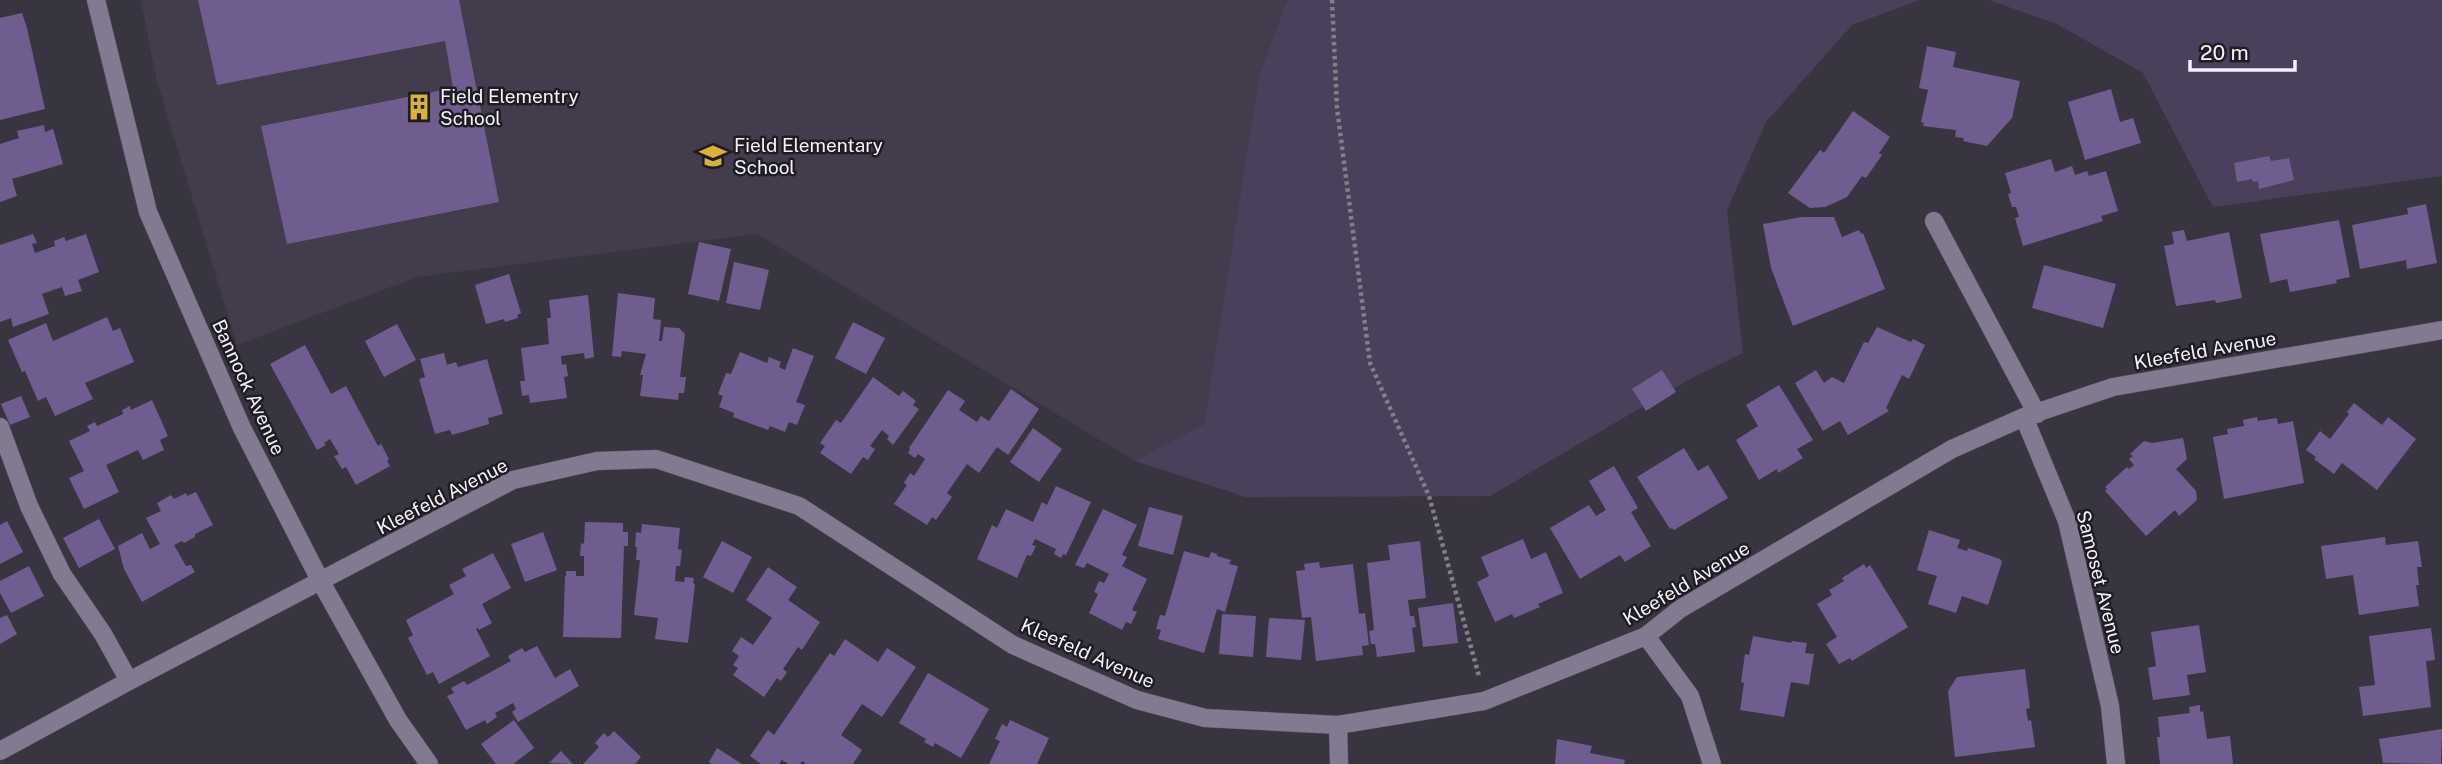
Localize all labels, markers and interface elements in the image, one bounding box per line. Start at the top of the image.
scale bar [2190,28,2295,72]
text: 20 m [2200,40,2249,65]
place label: Field Elementry School [440,85,579,129]
building icon: Field Elementry School [404,92,434,122]
place label: Field Elementary School [734,134,883,178]
school or university icon: Field Elementary School [698,141,728,171]
street label: Bannock Avenue [208,316,290,458]
street label: Kleefeld Avenue [2132,327,2278,373]
street label: Kleefeld Avenue [373,454,511,538]
street label: Samoset Avenue [2072,508,2130,656]
street label: Kleefeld Avenue [1619,536,1753,630]
street label: Kleefeld Avenue [1018,614,1158,692]

